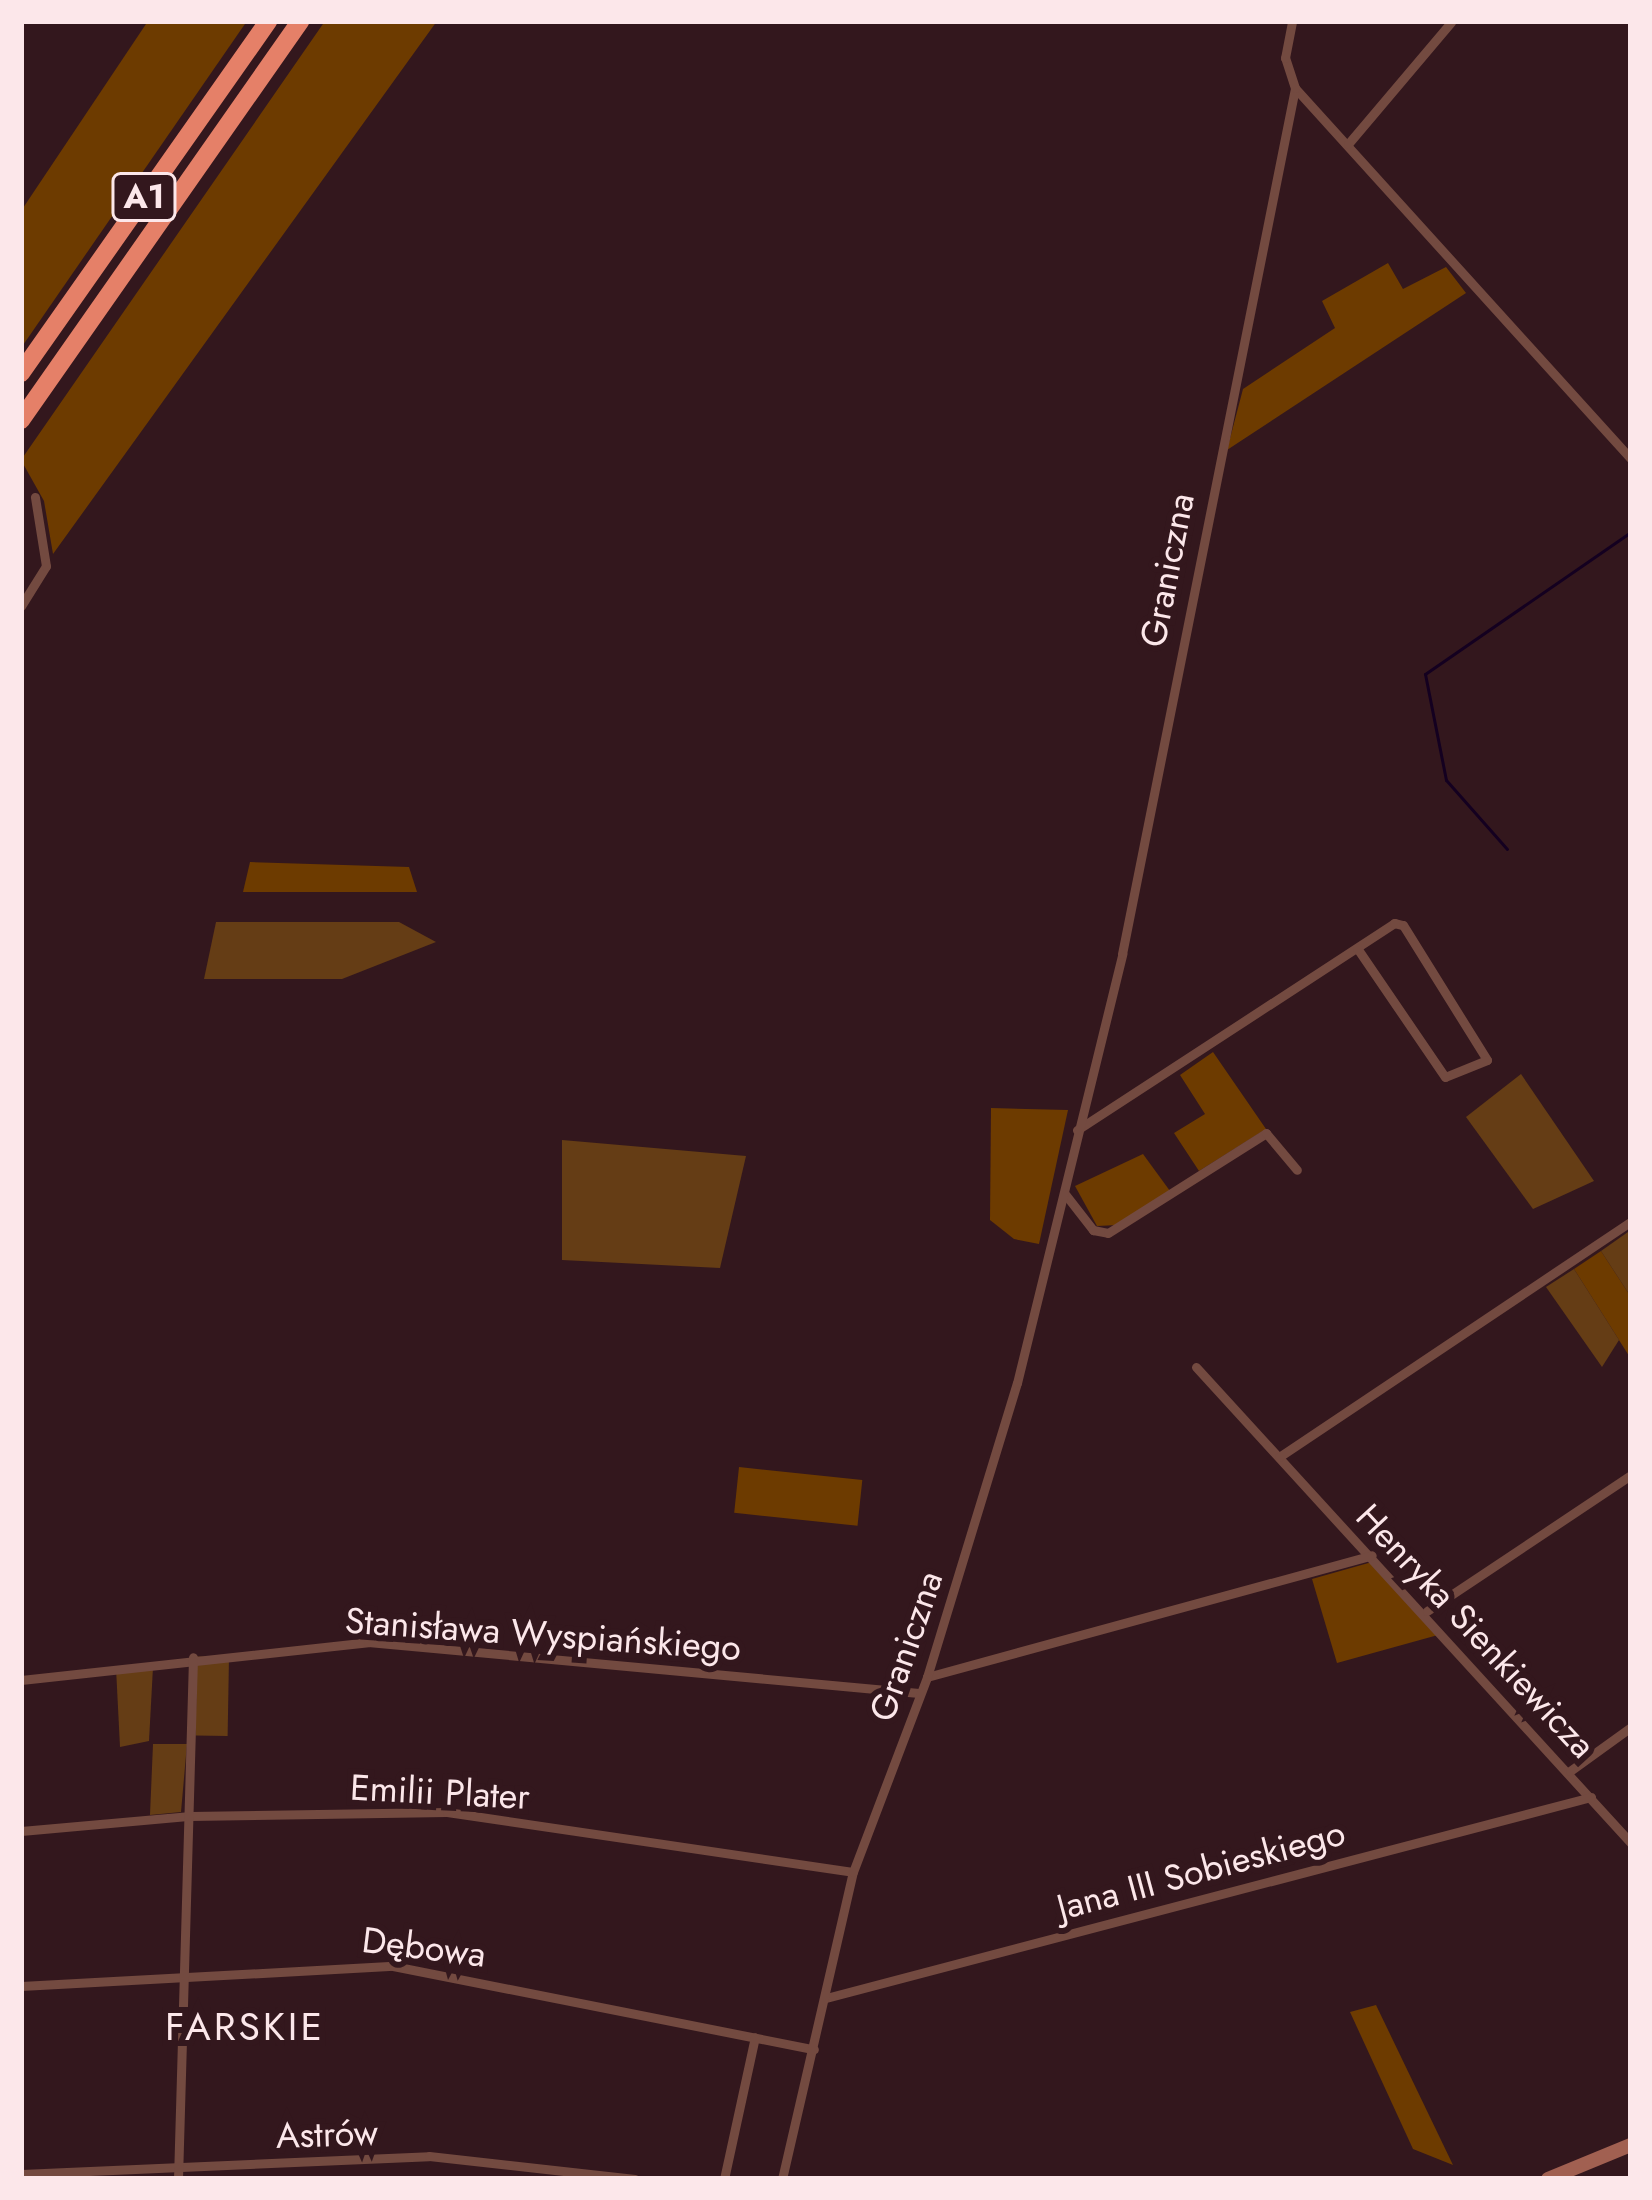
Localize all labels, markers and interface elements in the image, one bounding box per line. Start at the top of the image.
road number: A1 [111,170,177,224]
street label: Graniczna [1131,489,1203,651]
street label: Henryka Sienkiewicza [1347,1495,1605,1767]
street label: Graniczna [860,1565,952,1727]
street label: Stanisława Wyspiańskiego [343,1599,743,1669]
street label: Emilii Plater [349,1766,531,1818]
street label: Jana III Sobieskiego [1052,1811,1350,1929]
street label: Dębowa [360,1918,488,1976]
district label: FARSKIE [165,2004,325,2050]
street label: Astrów [275,2111,379,2157]

